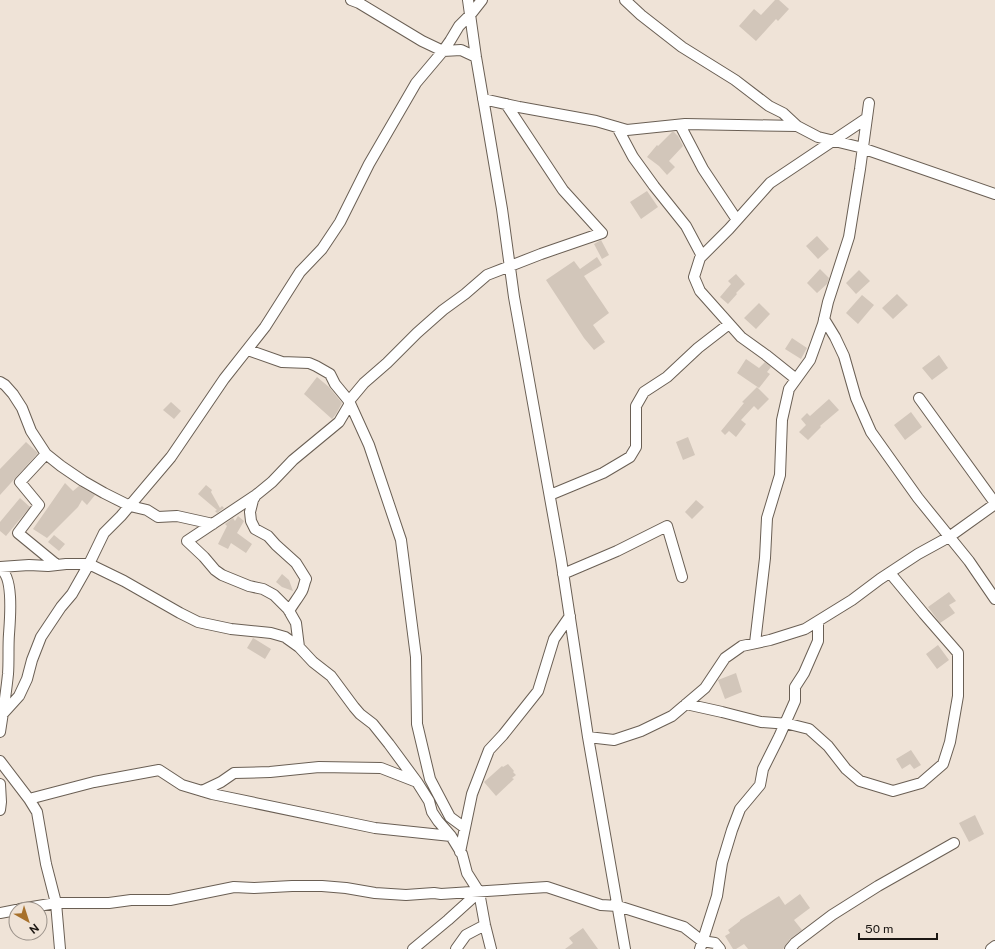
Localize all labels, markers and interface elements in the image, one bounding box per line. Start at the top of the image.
north arrow [8,901,48,941]
scale bar [859,915,937,941]
text: N [27,921,41,936]
text: 50 m [865,922,893,936]

